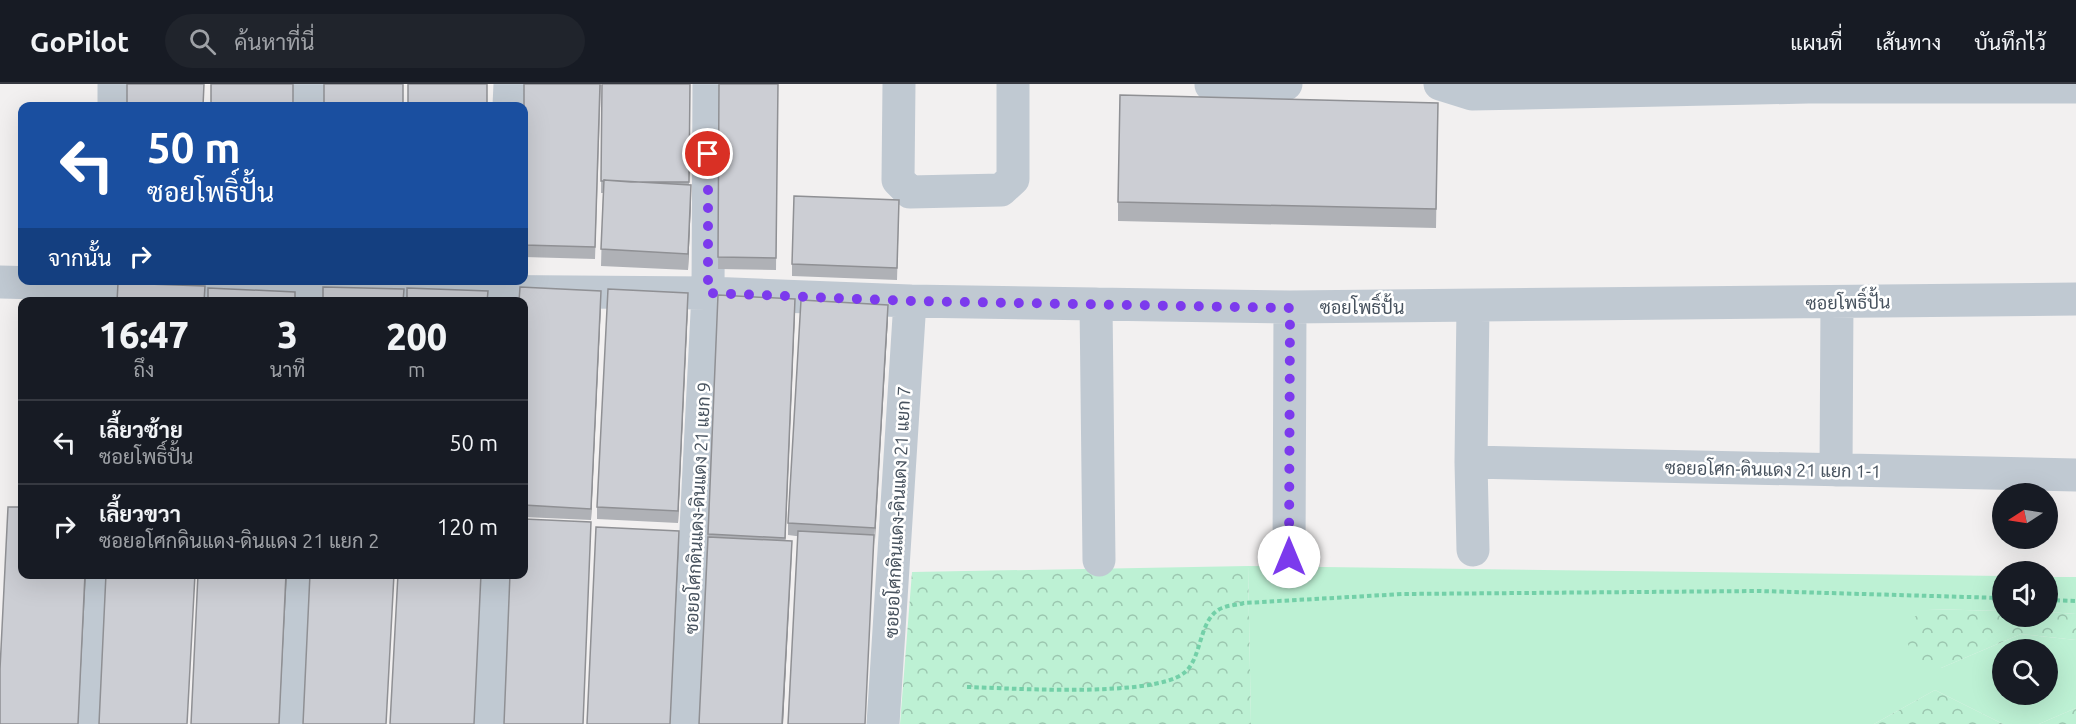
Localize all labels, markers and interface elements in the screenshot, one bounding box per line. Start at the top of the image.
search box [165,14,585,68]
icon: search [186,25,219,58]
text: GoPilot [30,26,129,57]
text: ค้นหาที่นี่ [234,29,315,54]
text: แผนที่ [1790,30,1843,54]
text: เส้นทาง [1876,30,1941,54]
text: บันทึกไว้ [1974,30,2046,54]
text: 50 m [147,124,241,171]
icon: left [48,126,126,204]
pin [682,128,733,179]
icon: arrive [691,137,724,170]
text: ซอยโพธิ์ปั้น [147,177,274,207]
icon: right [124,240,157,273]
text: จากนั้น [48,245,112,270]
street label: ซอยโพธิ์ปั้น [1805,286,1891,313]
street label: ซอยโพธิ์ปั้น [1320,292,1404,317]
text: 16:47 [99,314,189,355]
text: 3 [277,314,298,355]
text: 200 [386,316,447,357]
text: ถึง [134,358,154,381]
text: นาที [270,358,305,381]
text: m [408,358,425,381]
street label: ซอยอโศกดินแดง-ดินแดง 21 แยก 9 [678,381,714,635]
street label: ซอยอโศกดินแดง-ดินแดง 21 แยก 7 [878,385,914,639]
text: เลี้ยวซ้าย [99,417,183,442]
icon: left [48,426,81,459]
text: 50 m [449,430,498,455]
text: ซอยโพธิ์ปั้น [99,445,193,468]
street label: ซอยอโศก-ดินแดง 21 แยก 1-1 [1665,455,1881,481]
north arrow [1992,483,2058,549]
map controls [1992,483,2058,705]
text: เลี้ยวขวา [99,501,181,526]
icon: right [48,510,81,543]
text: 120 m [437,514,498,539]
position arrow [1257,525,1321,589]
text: ซอยอโศกดินแดง-ดินแดง 21 แยก 2 [99,529,379,552]
button: sound [1992,561,2058,627]
button: search [1992,639,2058,705]

